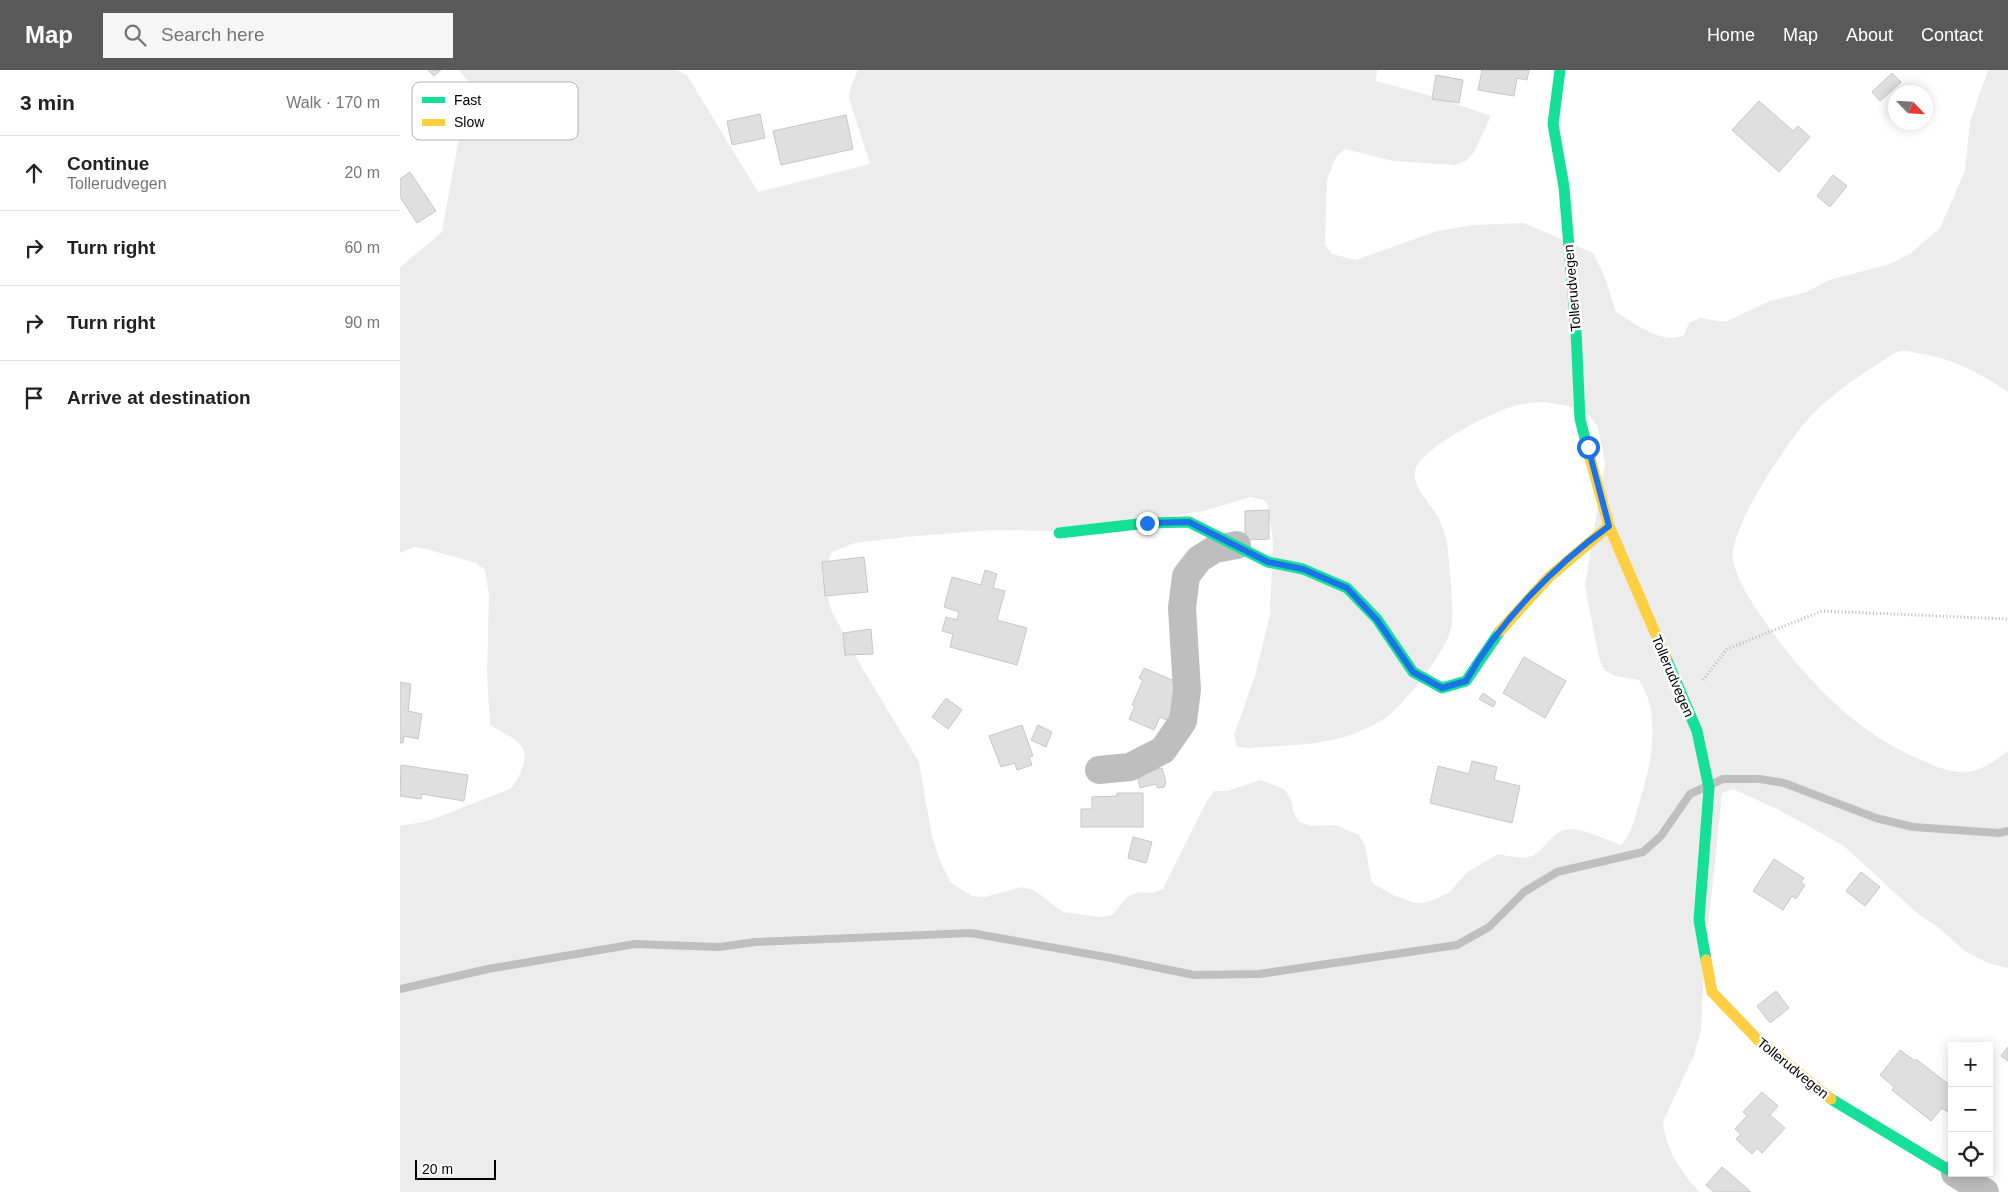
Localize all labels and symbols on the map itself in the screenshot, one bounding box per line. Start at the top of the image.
legend [412,82,578,140]
north arrow [1888,85,1933,130]
text: Fast [454,92,481,108]
text: Slow [454,114,485,130]
street label: Tollerudvegen [1560,244,1584,332]
route start [1577,436,1600,459]
route end [1136,512,1159,535]
street label: Tollerudvegen [1649,633,1697,719]
street label: Tollerudvegen [1754,1034,1832,1102]
scale bar [415,1157,496,1180]

